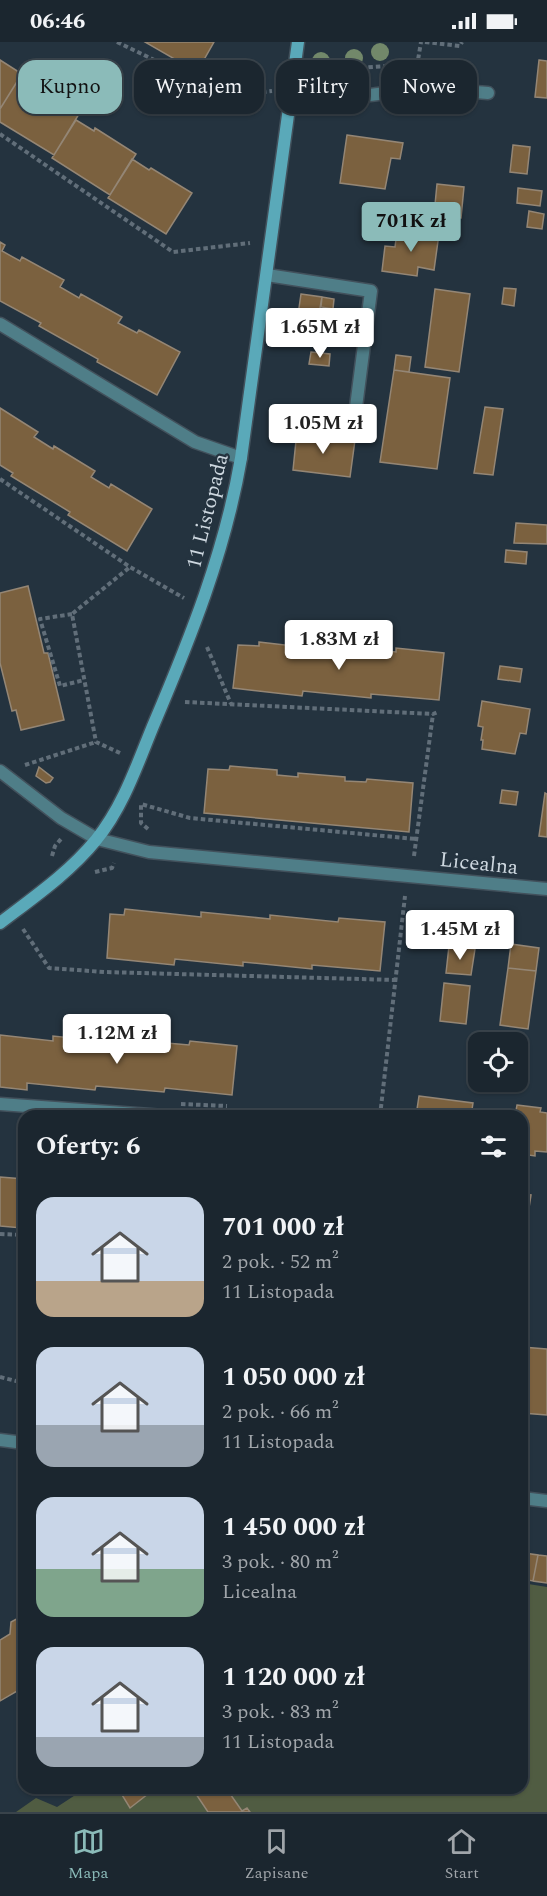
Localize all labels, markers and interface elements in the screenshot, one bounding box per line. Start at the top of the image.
text: 06:46 [30,5,85,38]
chip: Kupno [18,60,122,114]
chip: Wynajem [134,60,264,114]
chip: Filtry [276,60,369,114]
chip: Nowe [381,60,477,114]
pin: 701K zł [356,202,466,253]
text: 701K zł [376,206,446,236]
pin: 1.65M zł [258,308,382,359]
text: 1.65M zł [280,312,360,342]
pin: 1.05M zł [261,404,385,455]
text: 1.05M zł [283,408,363,438]
street label: 11 Listopada [178,449,238,572]
pin: 1.83M zł [277,620,401,671]
text: 1.83M zł [299,624,379,654]
street label: Licealna [438,844,521,884]
pin: 1.45M zł [398,910,522,961]
text: 1.45M zł [420,914,500,944]
pin: 1.12M zł [55,1014,179,1065]
text: 1.12M zł [77,1018,157,1048]
map controls [468,1032,528,1092]
button: locate [468,1032,528,1092]
text: Oferty: 6 [36,1126,141,1166]
icon: filters [477,1130,510,1163]
text: 701 000 zł [222,1207,344,1247]
icon: home [84,1221,156,1293]
text: 2 pok. · 52 m² [222,1247,339,1277]
text: 11 Listopada [222,1277,334,1307]
text: 1 050 000 zł [222,1357,365,1397]
icon: home [84,1371,156,1443]
text: 2 pok. · 66 m² [222,1397,339,1427]
text: 11 Listopada [222,1427,334,1457]
text: 1 450 000 zł [222,1507,365,1547]
icon: home [84,1521,156,1593]
text: 3 pok. · 80 m² [222,1547,339,1577]
text: Licealna [222,1577,297,1607]
text: 1 120 000 zł [222,1657,365,1697]
icon: home [84,1671,156,1743]
text: 3 pok. · 83 m² [222,1697,339,1727]
text: 11 Listopada [222,1727,334,1757]
tab: Mapa [68,1825,108,1885]
tab: Zapisane [244,1825,309,1885]
tab: Start [445,1825,479,1885]

